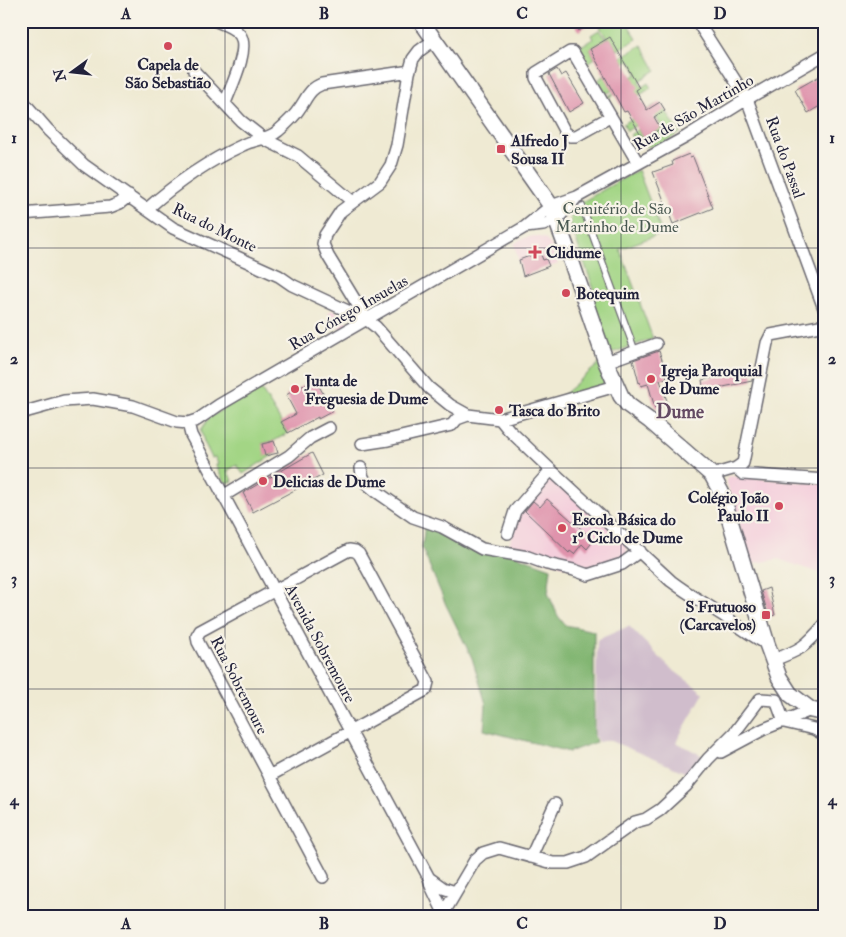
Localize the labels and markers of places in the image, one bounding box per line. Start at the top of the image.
marker: Capela de São Sebastião [162,40,174,52]
place label: Capela de São Sebastião [125,55,211,93]
place label: Alfredo J Sousa II [510,131,569,169]
marker: Alfredo J Sousa II [495,143,507,155]
place label: Clidume [546,243,602,263]
marker: Clidume [528,245,542,259]
place label: Botequim [576,284,640,305]
marker: Botequim [560,287,572,299]
place label: Igreja Paroquial de Dume [661,361,763,399]
place label: Junta de Freguesia de Dume [304,371,429,410]
marker: Igreja Paroquial de Dume [645,373,657,385]
marker: Junta de Freguesia de Dume [289,383,301,395]
place label: Tasca do Brito [508,401,600,421]
marker: Tasca do Brito [493,404,505,416]
place label: Delicias de Dume [273,472,386,492]
marker: Delicias de Dume [257,475,269,487]
place label: Colégio João Paulo II [688,488,770,526]
marker: Colégio João Paulo II [773,500,785,512]
place label: Escola Básica do 1º Ciclo de Dume [572,510,683,548]
marker: Escola Básica do 1º Ciclo de Dume [556,522,568,534]
place label: S Frutuoso (Carcavelos) [680,597,756,635]
marker: S Frutuoso (Carcavelos) [760,609,772,621]

